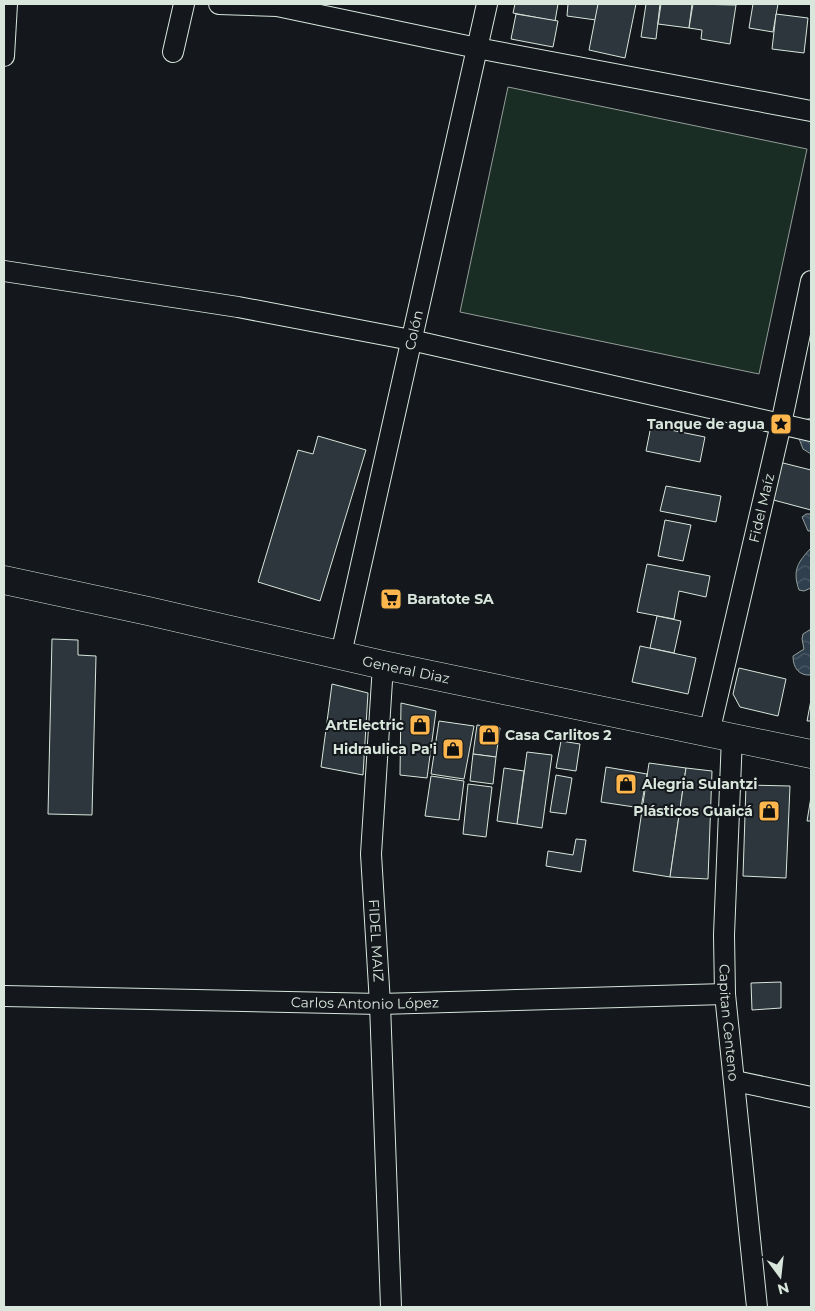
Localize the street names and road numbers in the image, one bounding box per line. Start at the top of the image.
street label: Colón [401,308,427,352]
street label: Fidel Maíz [745,472,778,544]
street label: General Diaz [361,652,451,688]
street label: FIDEL MAIZ [365,899,388,982]
street label: Capitan Centeno [715,964,743,1082]
street label: Carlos Antonio López [291,993,439,1013]

